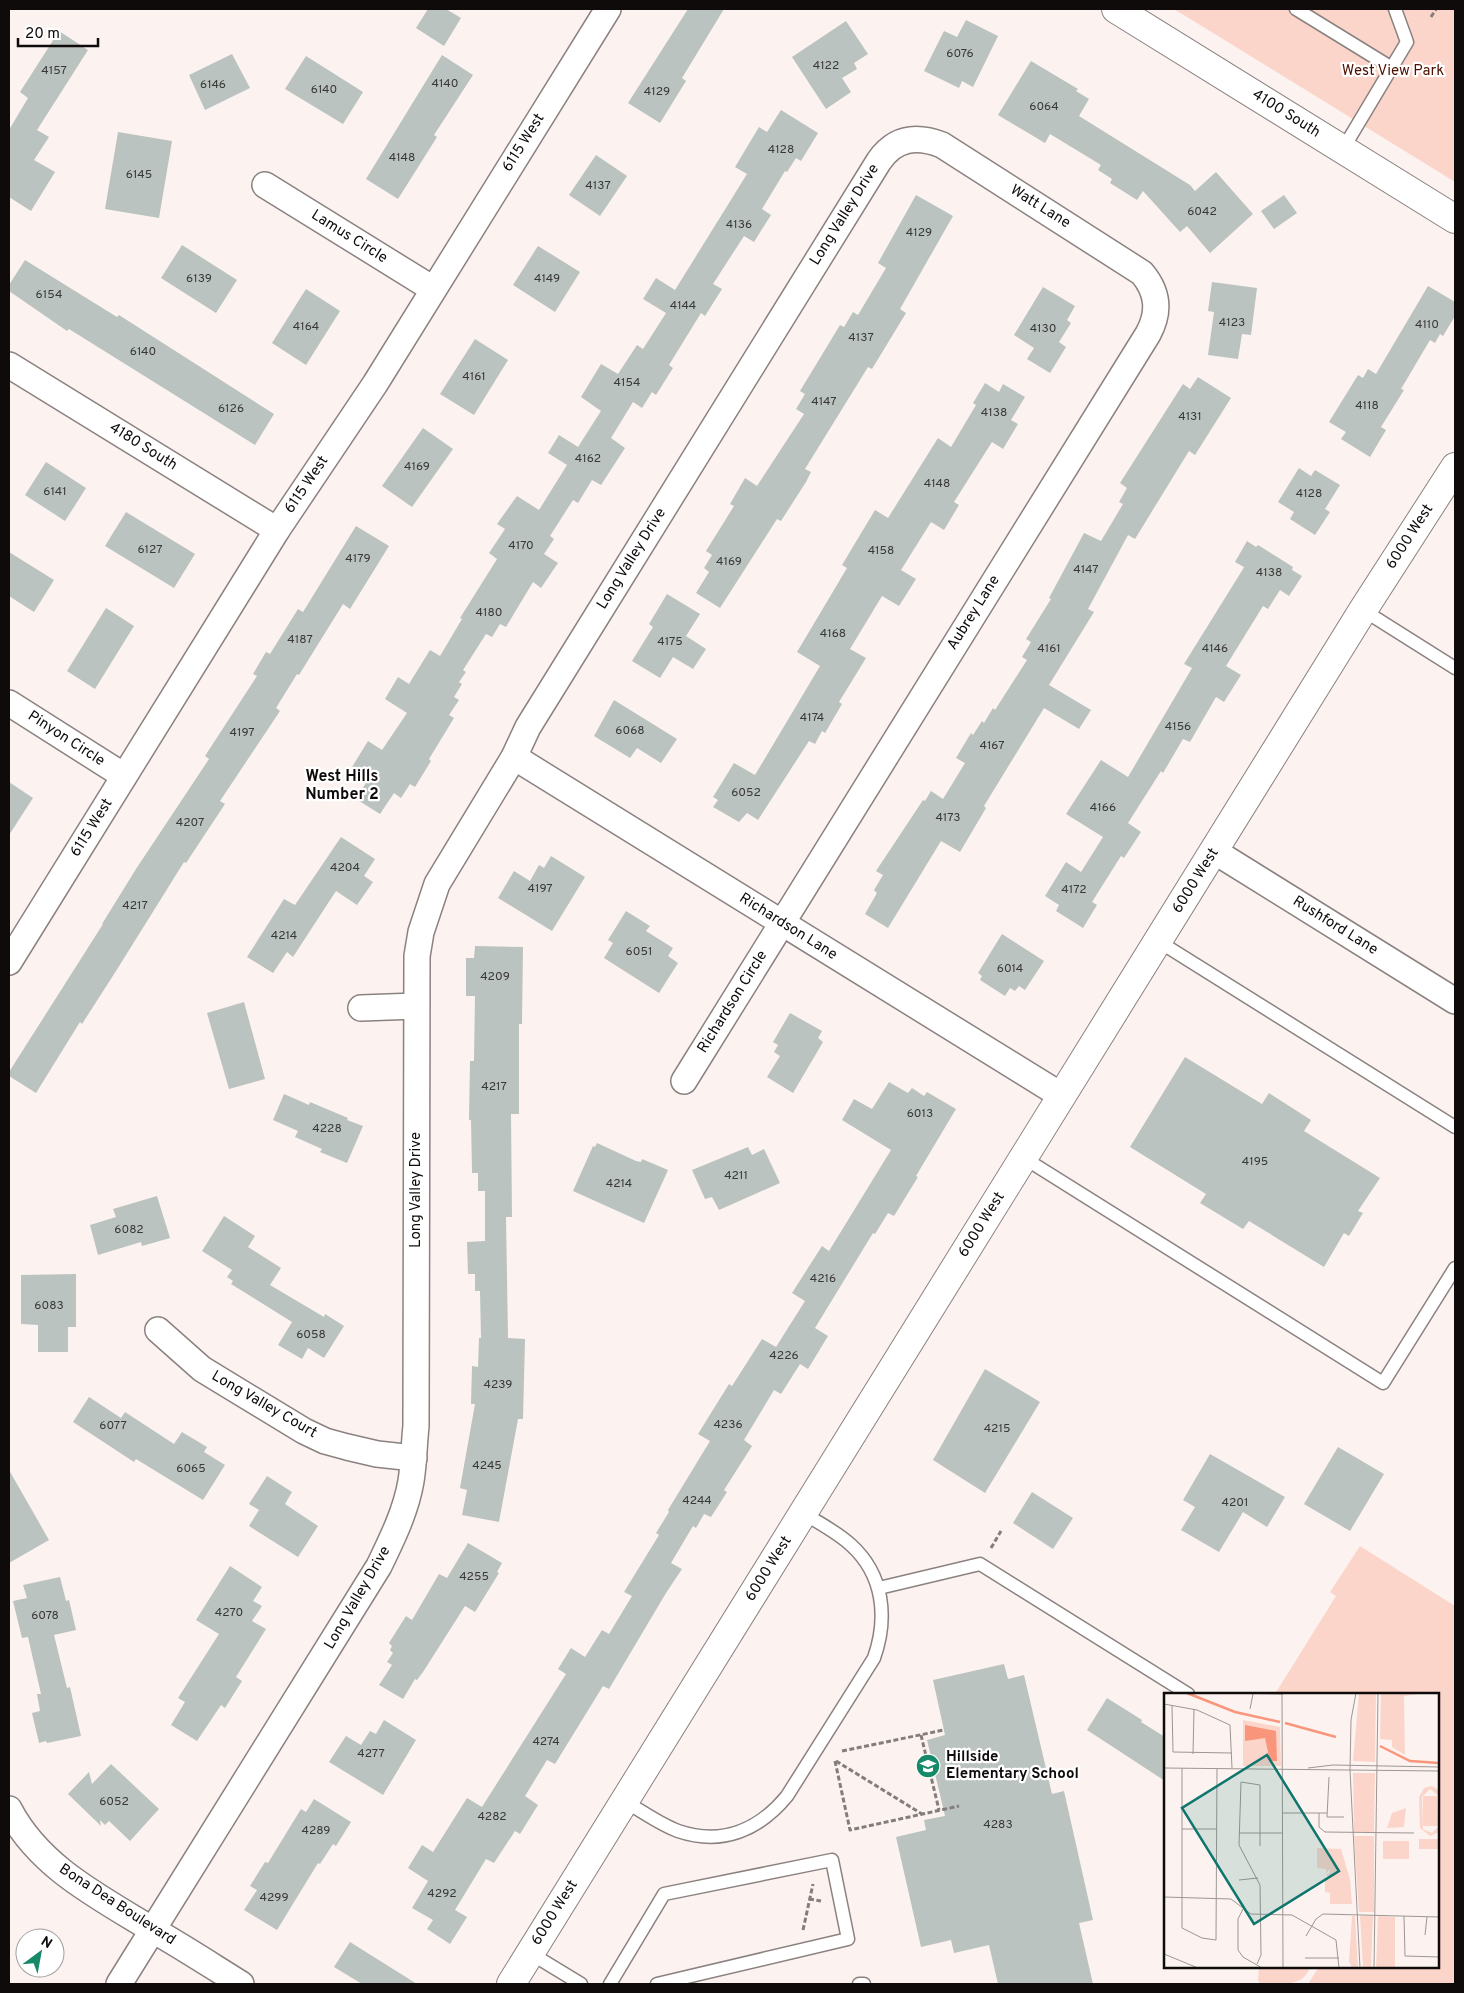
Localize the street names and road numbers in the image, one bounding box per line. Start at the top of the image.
street label: 4100 South [1248,86,1324,142]
street label: 6115 West [499,110,549,176]
street label: Long Valley Drive [806,161,884,269]
street label: Watt Lane [1006,181,1074,233]
street label: Lamus Circle [307,206,391,268]
street label: 4180 South [106,419,180,475]
street label: 6115 West [281,453,333,517]
street label: 6000 West [1382,501,1438,573]
street label: Long Valley Drive [593,505,671,613]
street label: Aubrey Lane [943,572,1005,654]
street label: Pinyon Circle [24,707,108,771]
street label: 6115 West [67,795,117,861]
street label: 6000 West [1168,845,1224,917]
street label: Richardson Lane [735,889,841,965]
street label: Rushford Lane [1289,892,1381,960]
street label: Richardson Circle [694,947,772,1057]
street label: Long Valley Drive [407,1132,426,1248]
street label: 6000 West [954,1189,1010,1261]
street label: Long Valley Court [208,1367,320,1443]
street label: 6000 West [741,1533,797,1605]
street label: Long Valley Drive [321,1543,395,1653]
street label: Bona Dea Boulevard [55,1860,179,1950]
street label: 6000 West [527,1877,583,1949]

